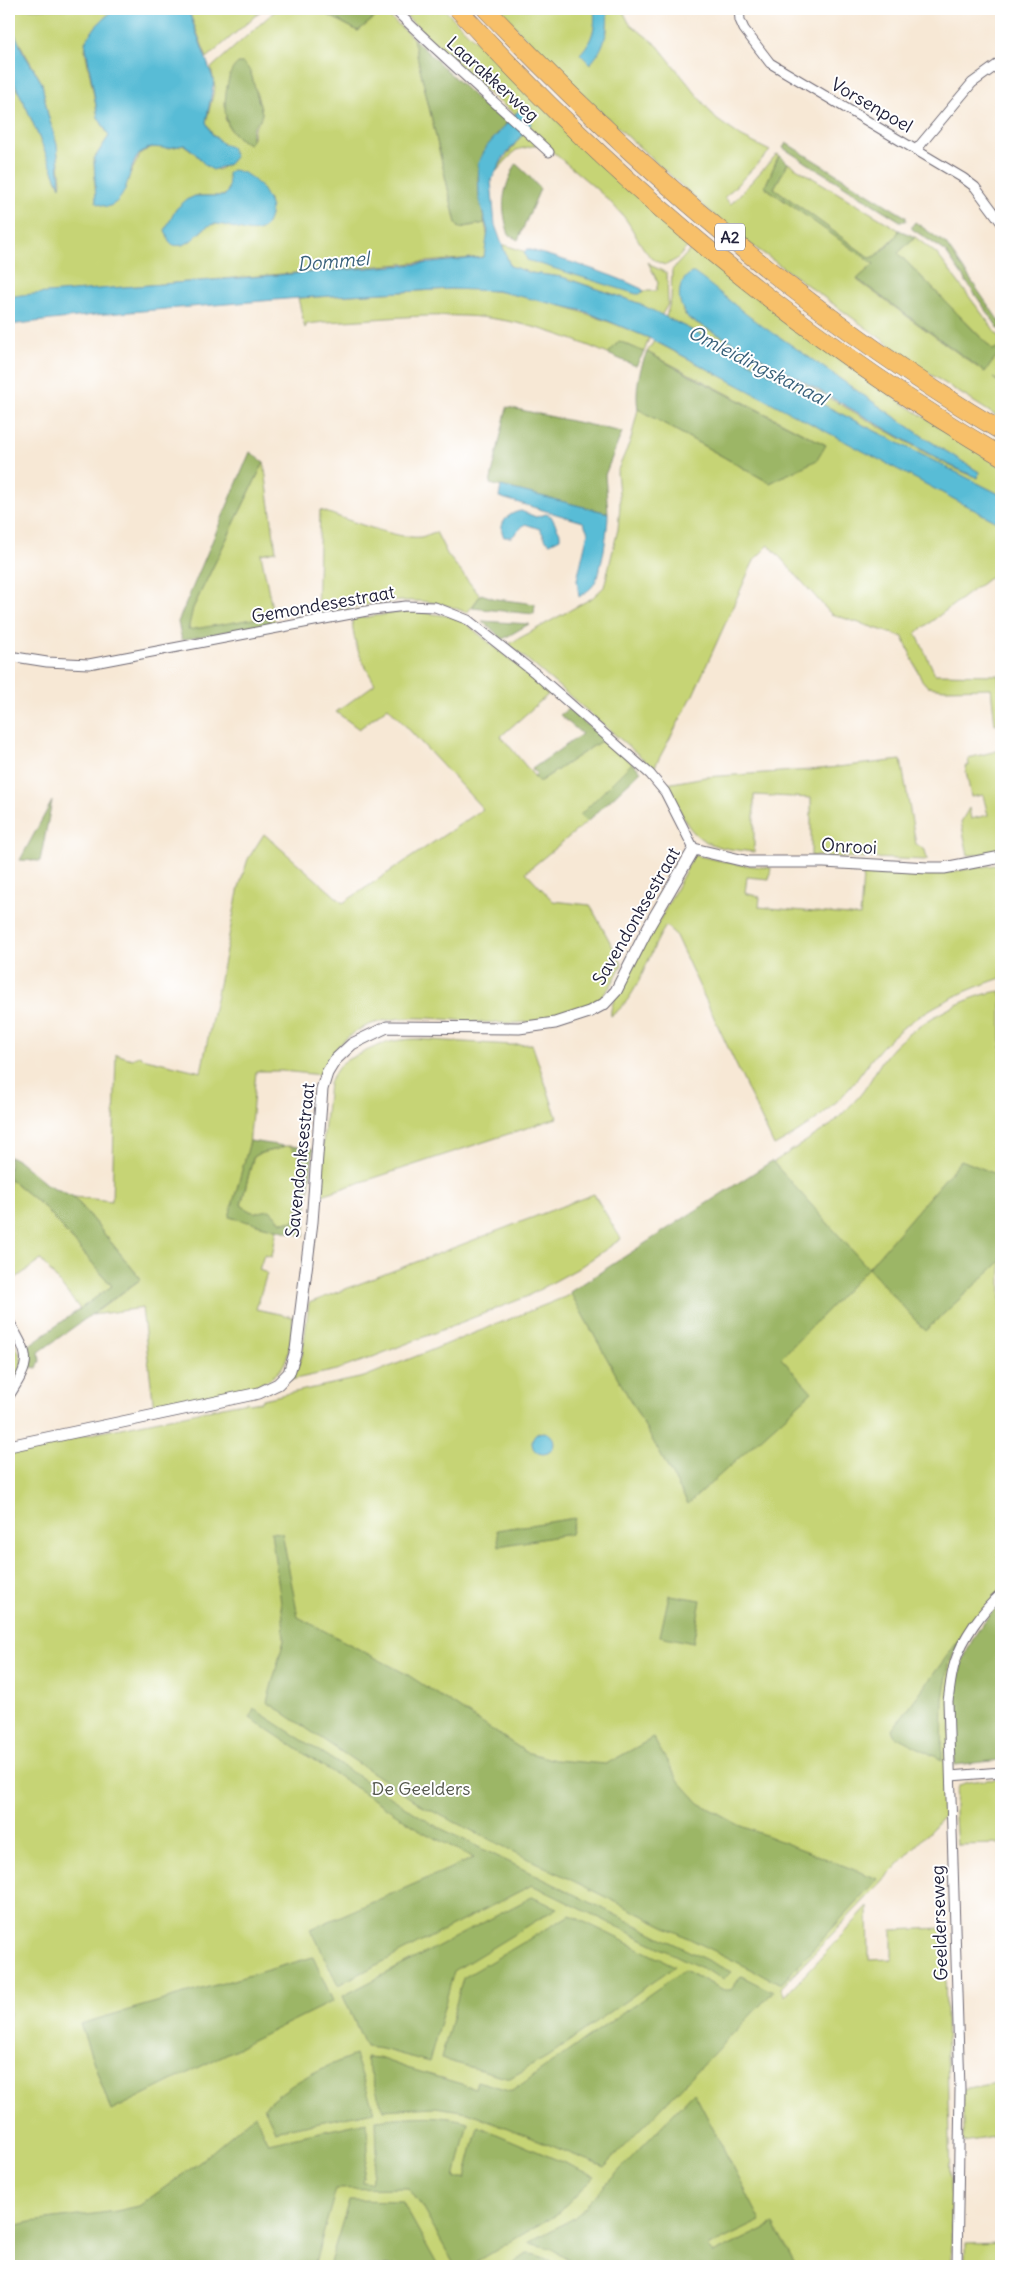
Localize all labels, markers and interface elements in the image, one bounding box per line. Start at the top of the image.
street label: Laarakkerweg [442,31,544,127]
street label: Vorsenpoel [827,72,917,138]
road number: A2 [715,223,745,250]
water label: Dommel [296,246,373,276]
water label: Omleidingskanaal [684,320,834,412]
street label: Gemondesestraat [250,580,396,628]
street label: Onrooi [821,833,877,859]
street label: Savendonksestraat [587,843,685,989]
street label: Savendonksestraat [280,1082,320,1238]
park label: De Geelders [372,1777,470,1800]
street label: Geelderseweg [925,1865,953,1981]

